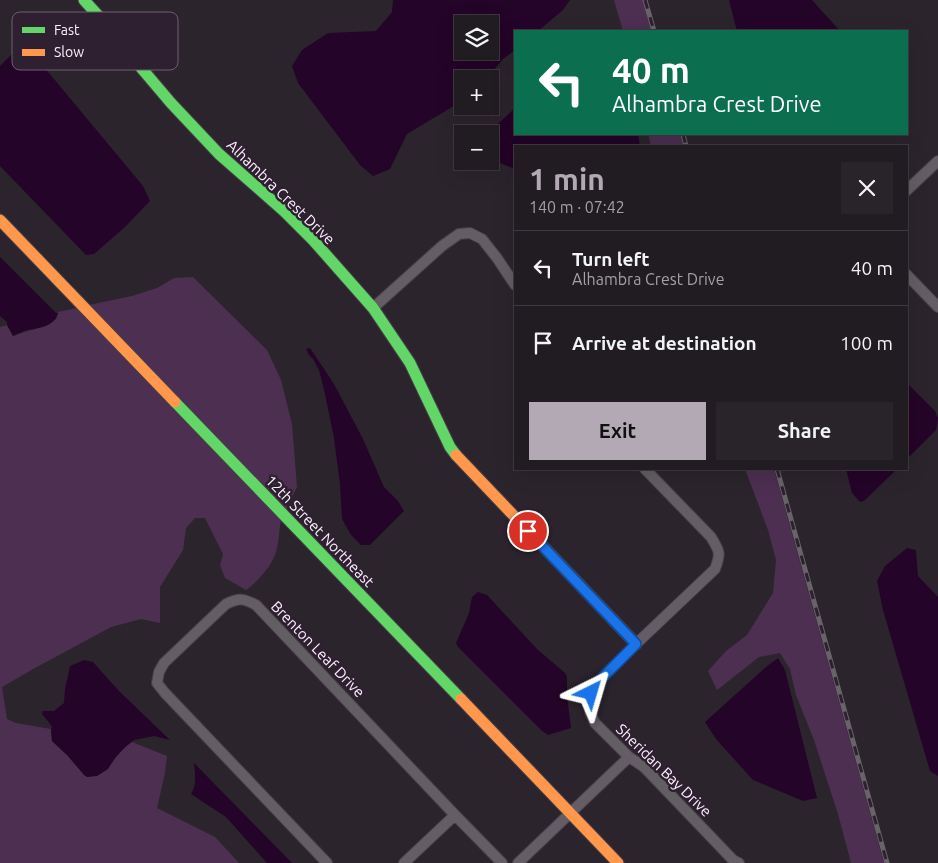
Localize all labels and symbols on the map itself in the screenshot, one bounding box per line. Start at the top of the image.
legend [12,12,178,70]
text: Fast [54,22,80,38]
text: Slow [54,44,84,60]
street label: Alhambra Crest Drive [224,136,338,248]
street label: 12th Street Northeast [262,472,378,590]
pin [507,510,549,552]
street label: Brenton Leaf Drive [268,597,368,701]
position arrow [564,666,616,718]
street label: Sheridan Bay Drive [613,720,715,820]

